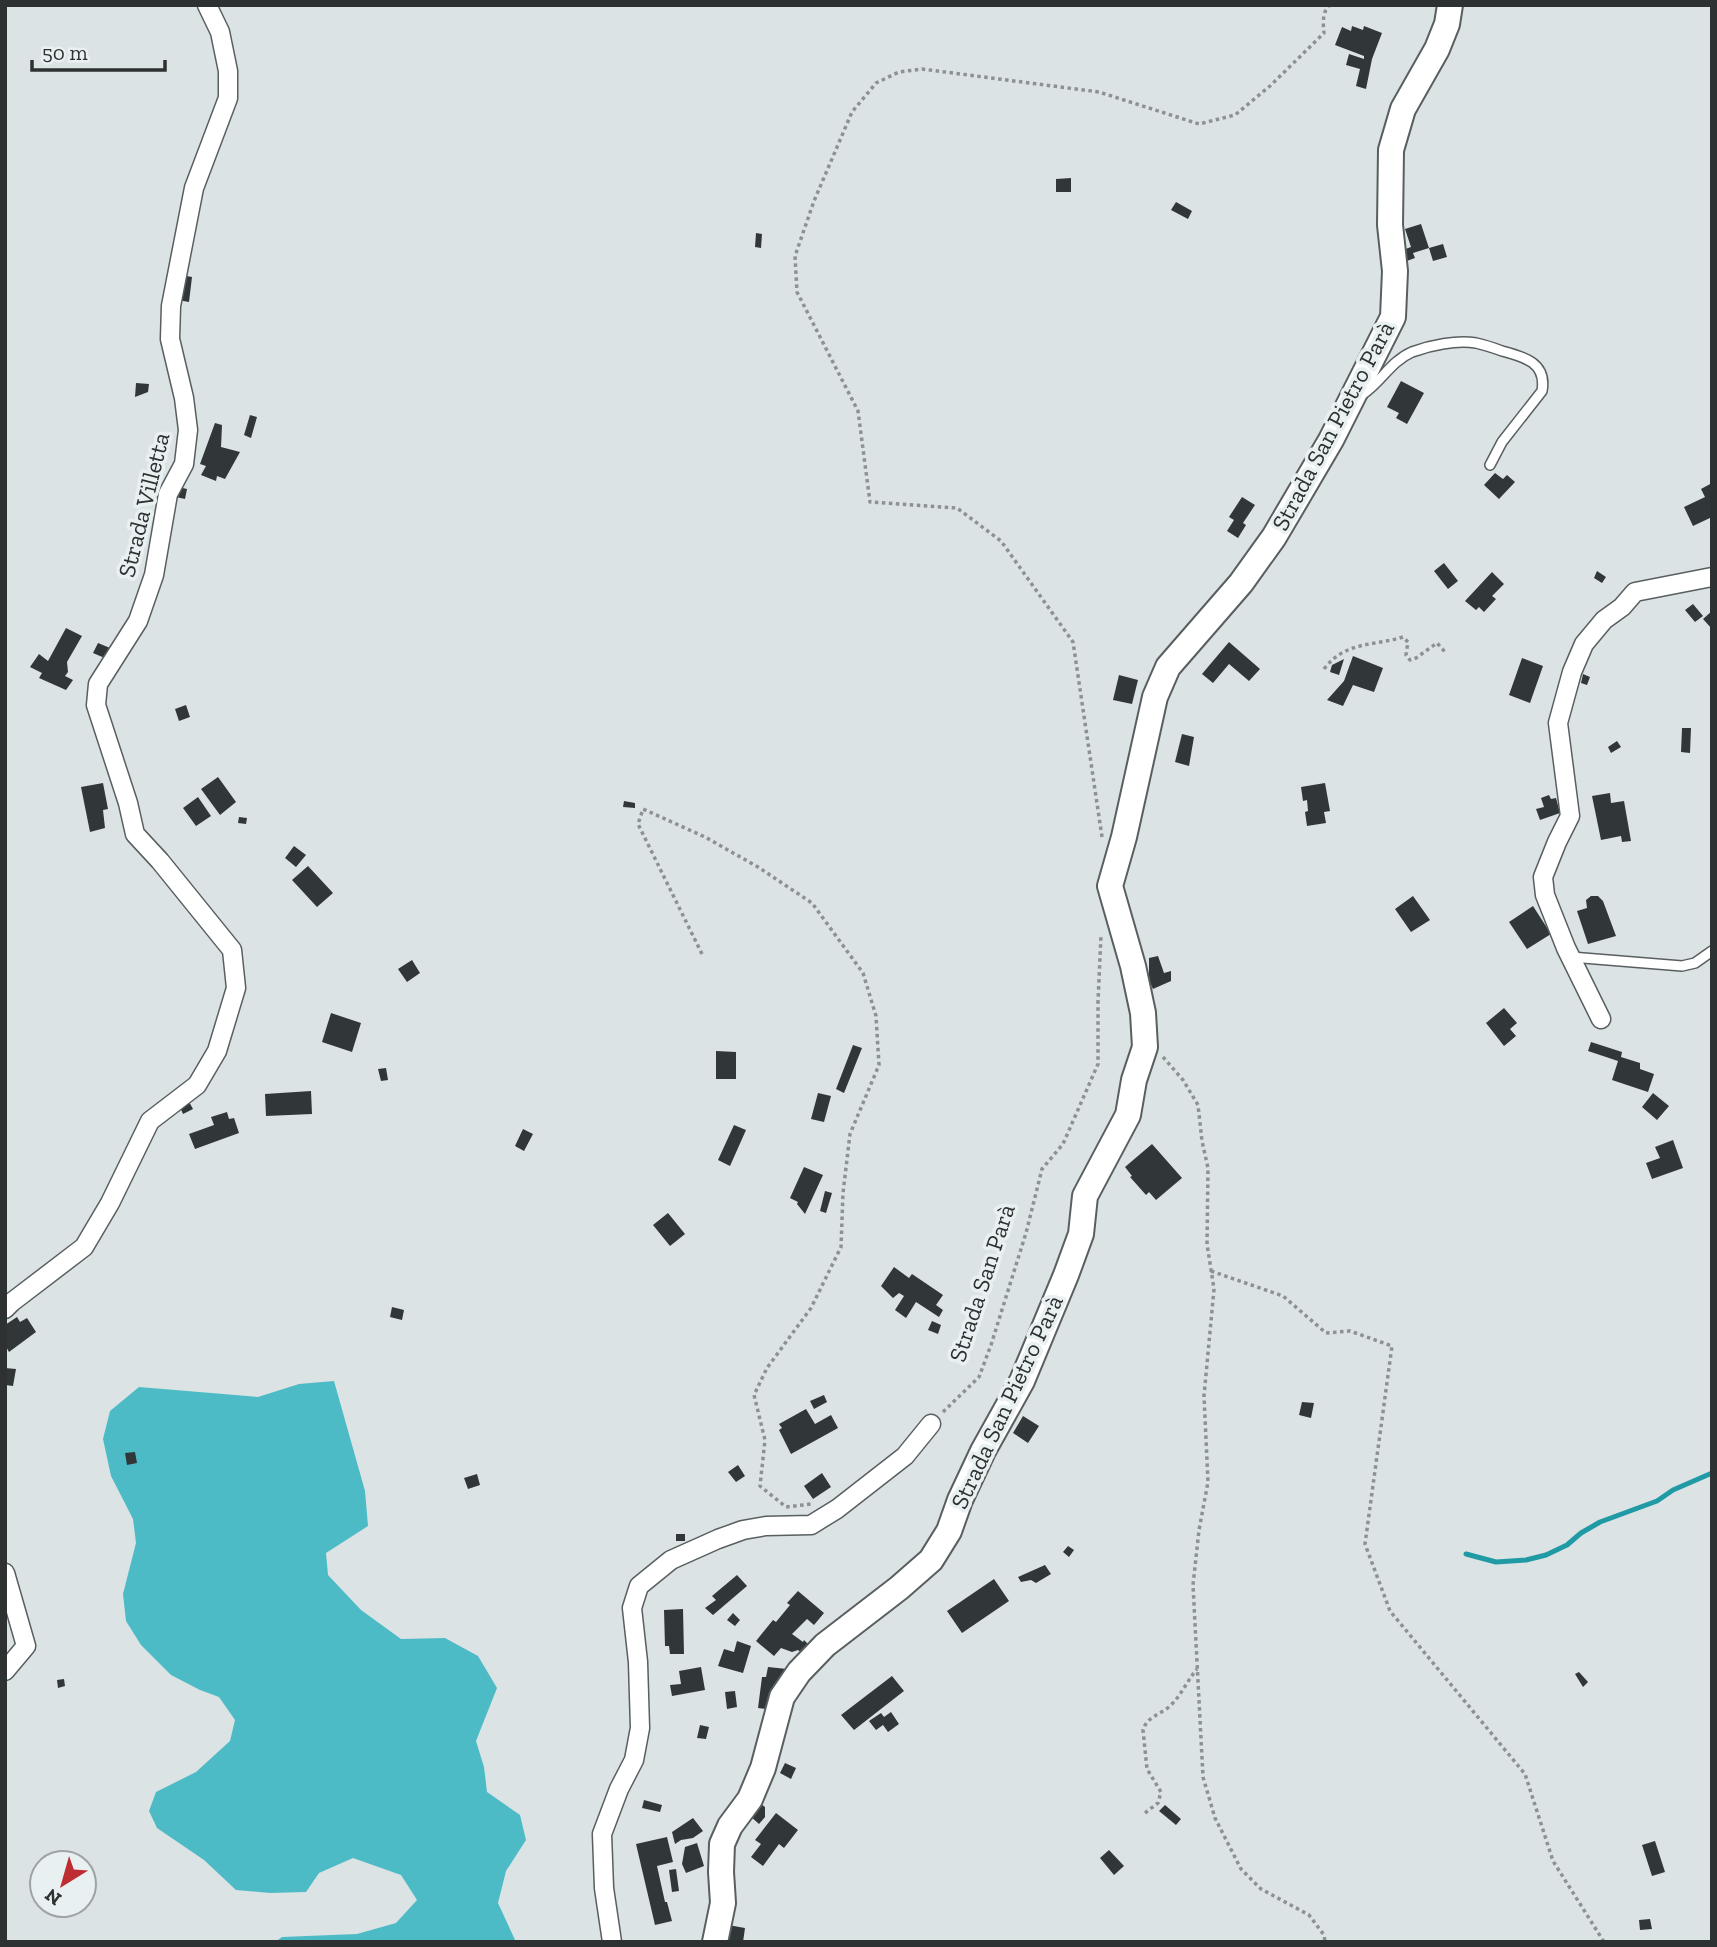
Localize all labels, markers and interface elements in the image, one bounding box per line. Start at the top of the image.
scale bar [32,28,164,72]
text: 50 m [42,40,88,65]
street label: Strada San Pietro Parà [1265,316,1400,535]
street label: Strada Villetta [112,429,176,580]
street label: Strada San Parà [942,1200,1021,1365]
street label: Strada San Pietro Parà [944,1290,1069,1513]
north arrow [28,1849,98,1919]
text: N [40,1884,66,1911]

